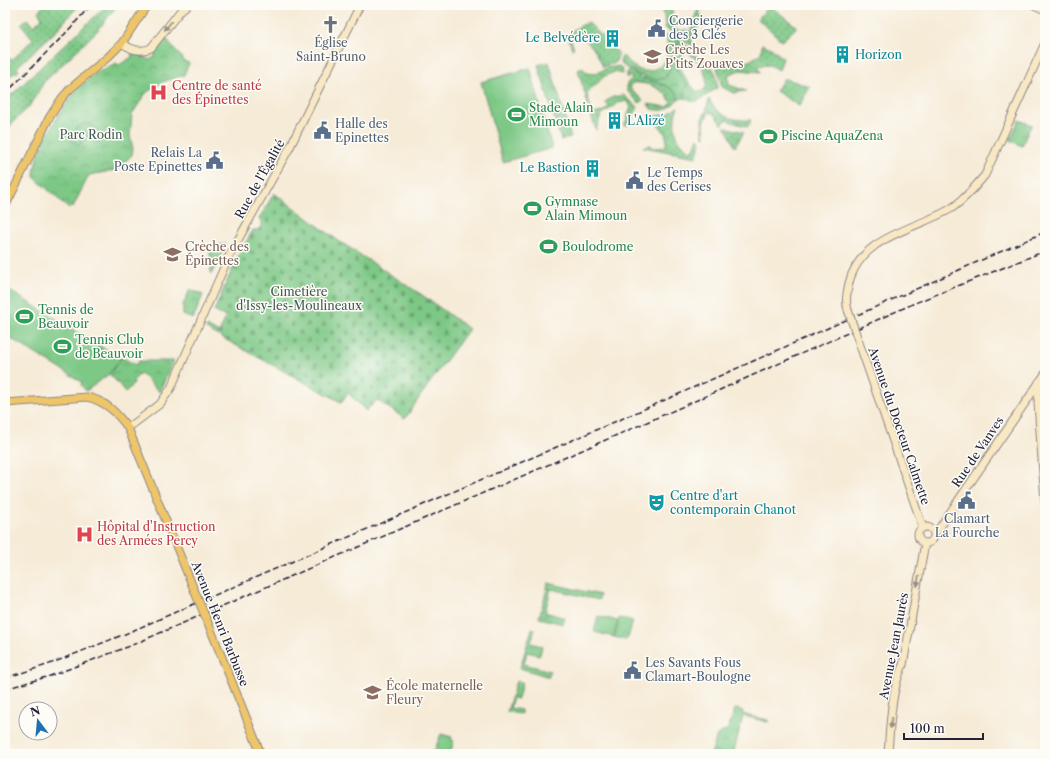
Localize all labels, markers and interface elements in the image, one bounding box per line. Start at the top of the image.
place label: Conciergerie des 3 Clés [669,13,743,42]
church icon: Église Saint-Bruno [321,14,341,34]
public building icon: Conciergerie des 3 Clés [646,18,666,38]
one-way arrow [164,21,173,32]
building icon: Le Belvédère [603,28,623,48]
place label: Le Belvédère [525,30,600,45]
place label: Église Saint-Bruno [296,34,366,64]
place label: Crèche Les P’tits Zouaves [665,42,743,71]
building icon: Horizon [832,45,852,65]
school or university icon: Crèche Les P’tits Zouaves [642,47,662,67]
place label: Horizon [855,47,903,62]
place label: Centre de santé des Épinettes [172,78,262,107]
hospital icon: Centre de santé des Épinettes [149,83,169,103]
place label: Stade Alain Mimoun [529,100,594,129]
sports icon: Stade Alain Mimoun [506,105,526,125]
building icon: L'Alizé [604,111,624,131]
place label: L'Alizé [627,113,665,128]
place label: Halle des Epinettes [335,116,389,145]
public building icon: Halle des Epinettes [312,121,332,141]
sports icon: Piscine AquaZena [758,126,778,146]
park label: Parc Rodin [60,127,123,142]
place label: Piscine AquaZena [781,128,884,143]
street label: Rue de l'Égalité [231,136,288,221]
place label: Relais La Poste Epinettes [114,145,203,174]
public building icon: Relais La Poste Epinettes [205,150,225,170]
building icon: Le Bastion [583,158,603,178]
place label: Le Bastion [520,160,580,175]
place label: Le Temps des Cerises [647,165,711,194]
public building icon: Le Temps des Cerises [624,170,644,190]
place label: Gymnase Alain Mimoun [544,194,628,223]
sports icon: Gymnase Alain Mimoun [522,199,542,219]
sports icon: Boulodrome [539,237,559,257]
place label: Crèche des Épinettes [185,239,249,268]
place label: Boulodrome [562,239,634,254]
school or university icon: Crèche des Épinettes [162,244,182,264]
park label: Cimetière d'Issy-les-Moulineaux [236,284,362,313]
place label: Tennis de Beauvoir [38,302,94,331]
sports icon: Tennis de Beauvoir [15,307,35,327]
place label: Tennis Club de Beauvoir [75,332,144,361]
sports icon: Tennis Club de Beauvoir [52,337,72,357]
street label: Avenue du Docteur Calmette [865,344,934,507]
street label: Rue de Vanves [948,414,1007,490]
place label: Centre d'art contemporain Chanot [670,488,797,517]
public building icon: Clamart La Fourche [957,490,977,510]
theatre icon: Centre d'art contemporain Chanot [647,493,667,513]
place label: Clamart La Fourche [935,511,1000,540]
place label: Hôpital d'Instruction des Armées Percy [97,519,216,548]
hospital icon: Hôpital d'Instruction des Armées Percy [74,524,94,544]
street label: Avenue Henri Barbusse [188,558,253,689]
one-way arrow [915,575,921,587]
street label: Avenue Jean Jaurès [876,591,911,702]
place label: Les Savants Fous Clamart-Boulogne [645,655,751,684]
public building icon: Les Savants Fous Clamart-Boulogne [622,660,642,680]
place label: École maternelle Fleury [386,677,483,707]
school or university icon: École maternelle Fleury [363,683,383,703]
north arrow [18,701,58,741]
text: N [29,703,42,719]
scale bar [904,715,983,741]
one-way arrow [888,717,894,729]
text: 100 m [910,721,945,736]

